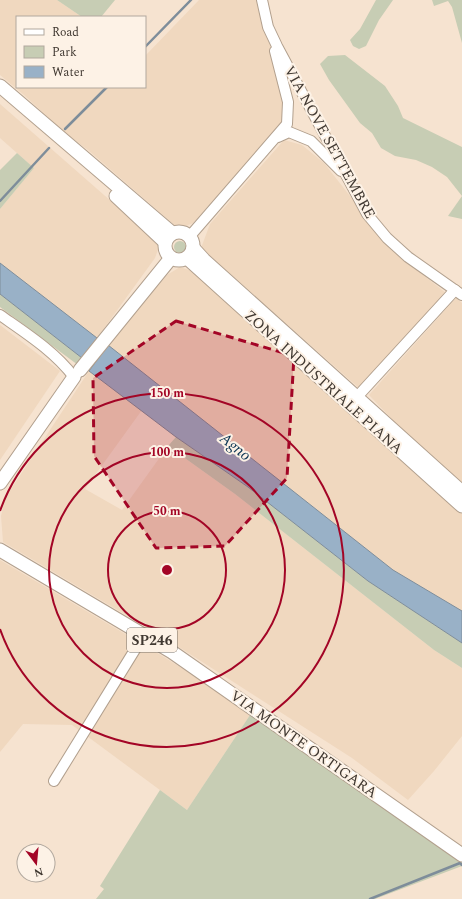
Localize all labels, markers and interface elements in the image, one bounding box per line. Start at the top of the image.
legend [16,16,146,88]
text: Road [52,23,79,42]
text: Park [52,43,77,62]
street label: VIA NOVE SETTEMBRE [278,61,381,223]
text: Water [52,63,84,82]
street label: ZONA INDUSTRIALE PIANA [239,305,408,460]
text: 150 m [150,384,184,403]
water label: Agno [214,426,256,467]
text: 100 m [150,443,184,462]
text: 50 m [153,502,181,521]
centre of rings [160,563,174,577]
road number: SP246 [127,628,177,652]
street label: VIA MONTE ORTIGARA [225,685,382,804]
north arrow [16,843,56,883]
text: N [32,863,45,882]

